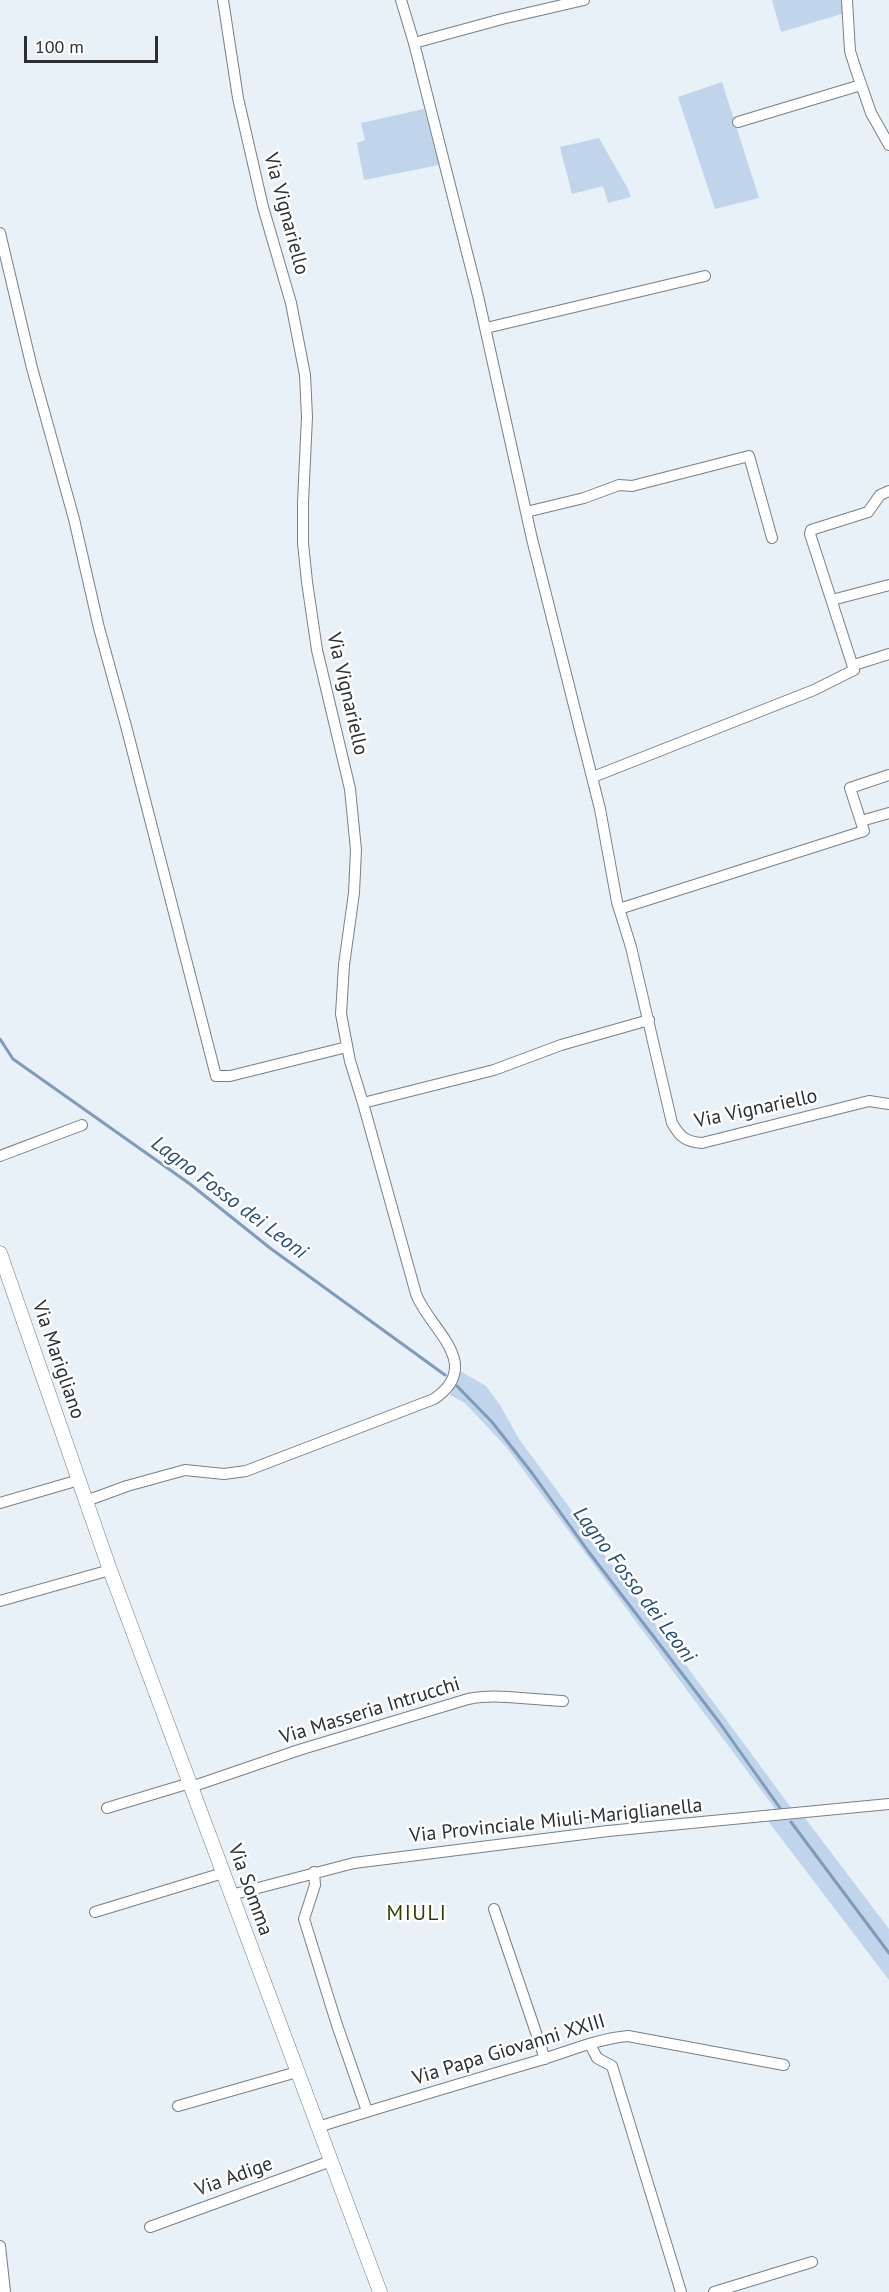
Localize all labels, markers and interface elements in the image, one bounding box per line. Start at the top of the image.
scale bar [27,24,160,62]
text: 100 m [35,35,84,58]
street label: Via Vignariello [258,151,314,277]
street label: Via Vignariello [321,630,373,758]
street label: Via Vignariello [692,1084,820,1134]
water label: Lagno Fosso dei Leoni [146,1131,312,1265]
street label: Via Marigliano [27,1298,89,1422]
water label: Lagno Fosso dei Leoni [567,1502,701,1668]
street label: Via Masseria Intrucchi [277,1672,463,1750]
street label: Via Provinciale Miuli-Mariglianella [408,1794,704,1848]
street label: Via Somma [222,1841,278,1939]
district label: MIULI [387,1901,447,1927]
street label: Via Papa Giovanni XXIII [410,2009,608,2091]
street label: Via Adige [192,2152,276,2202]

